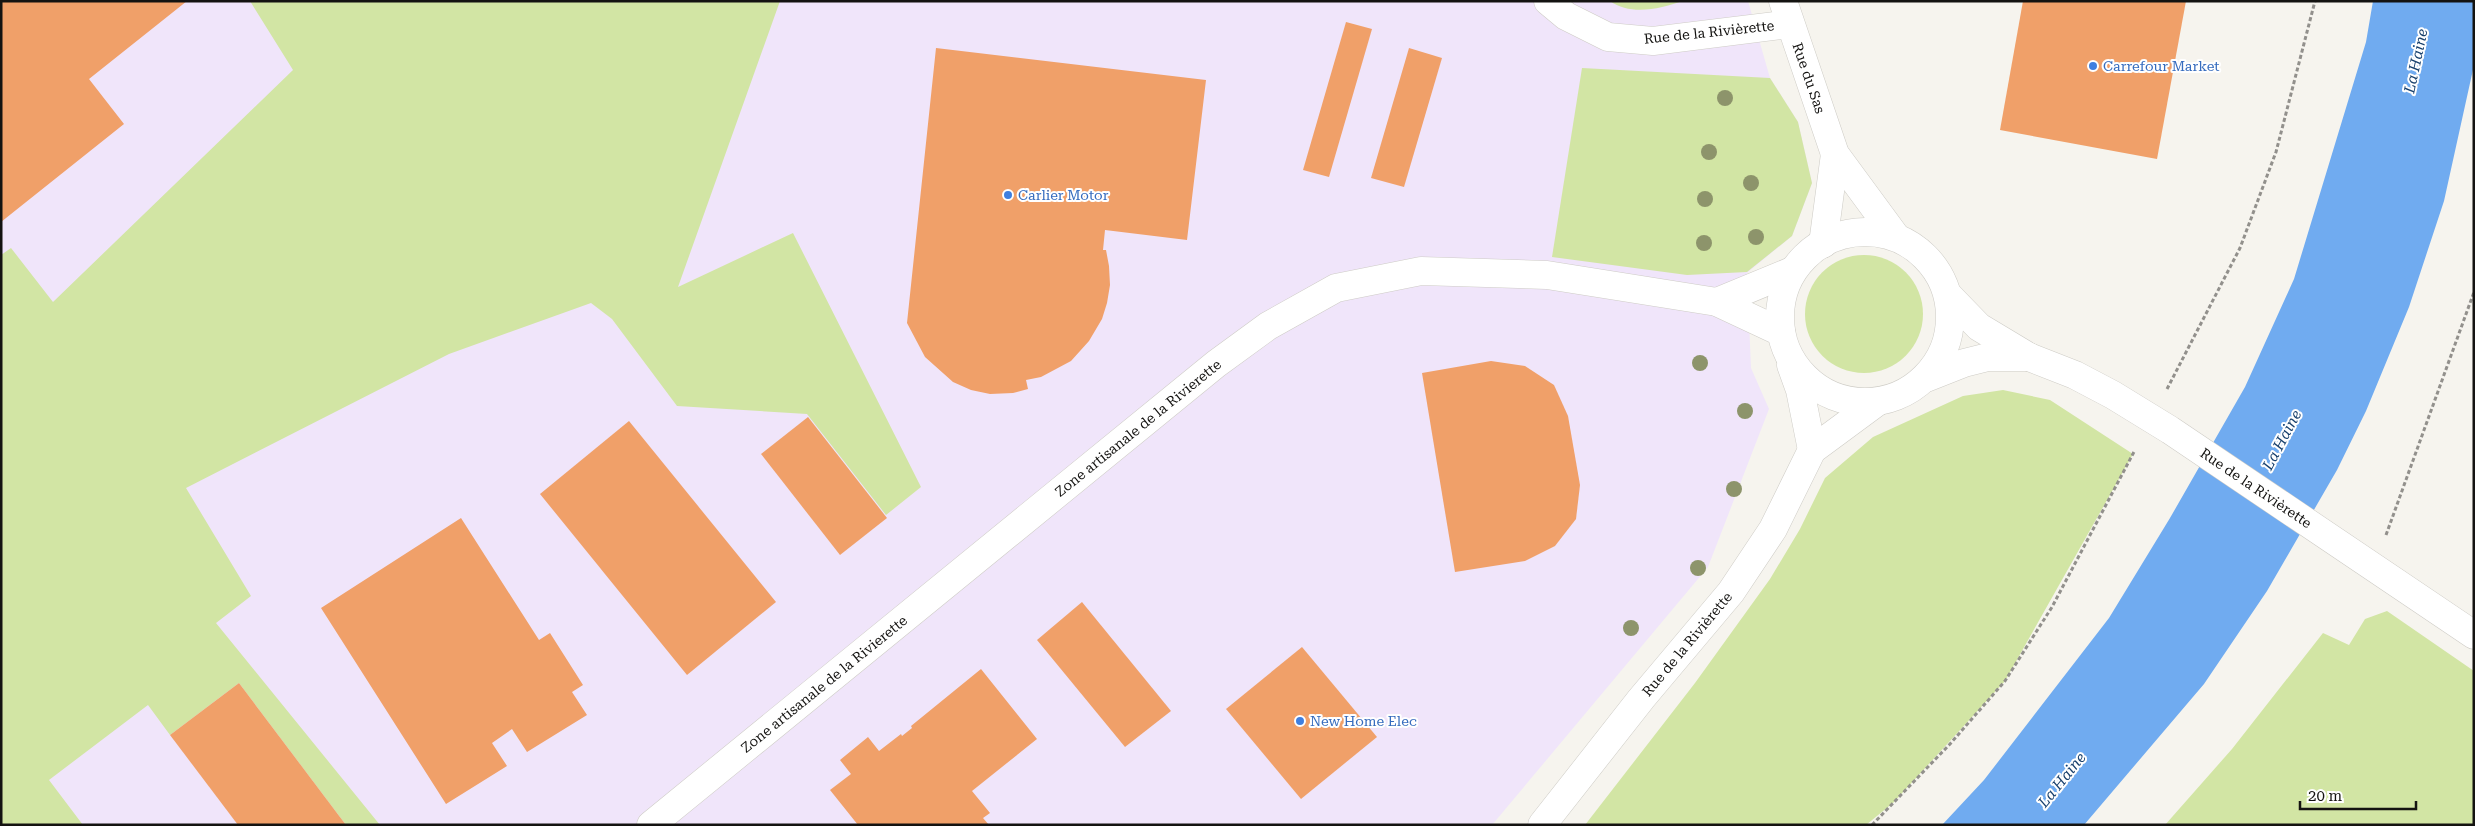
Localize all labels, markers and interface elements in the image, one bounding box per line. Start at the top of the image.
street label: Rue de la Rivièrette [1643,17,1775,47]
water label: La Haine [2400,27,2432,96]
street label: Rue du Sas [1789,41,1829,116]
place label: Carrefour Market [2103,58,2220,74]
marker: Carrefour Market [2087,60,2099,72]
place label: Carlier Motor [1018,187,1109,203]
marker: Carlier Motor [1002,189,1014,201]
street label: Zone artisanale de la Rivierette [1052,356,1224,500]
water label: La Haine [2258,407,2305,474]
street label: Rue de la Rivièrette [2197,445,2315,531]
street label: Rue de la Rivièrette [1639,588,1735,699]
street label: Zone artisanale de la Rivierette [738,612,910,756]
place label: New Home Elec [1310,713,1417,729]
marker: New Home Elec [1294,715,1306,727]
water label: La Haine [2034,749,2090,812]
scale bar [2300,778,2416,810]
text: 20 m [2308,787,2343,805]

